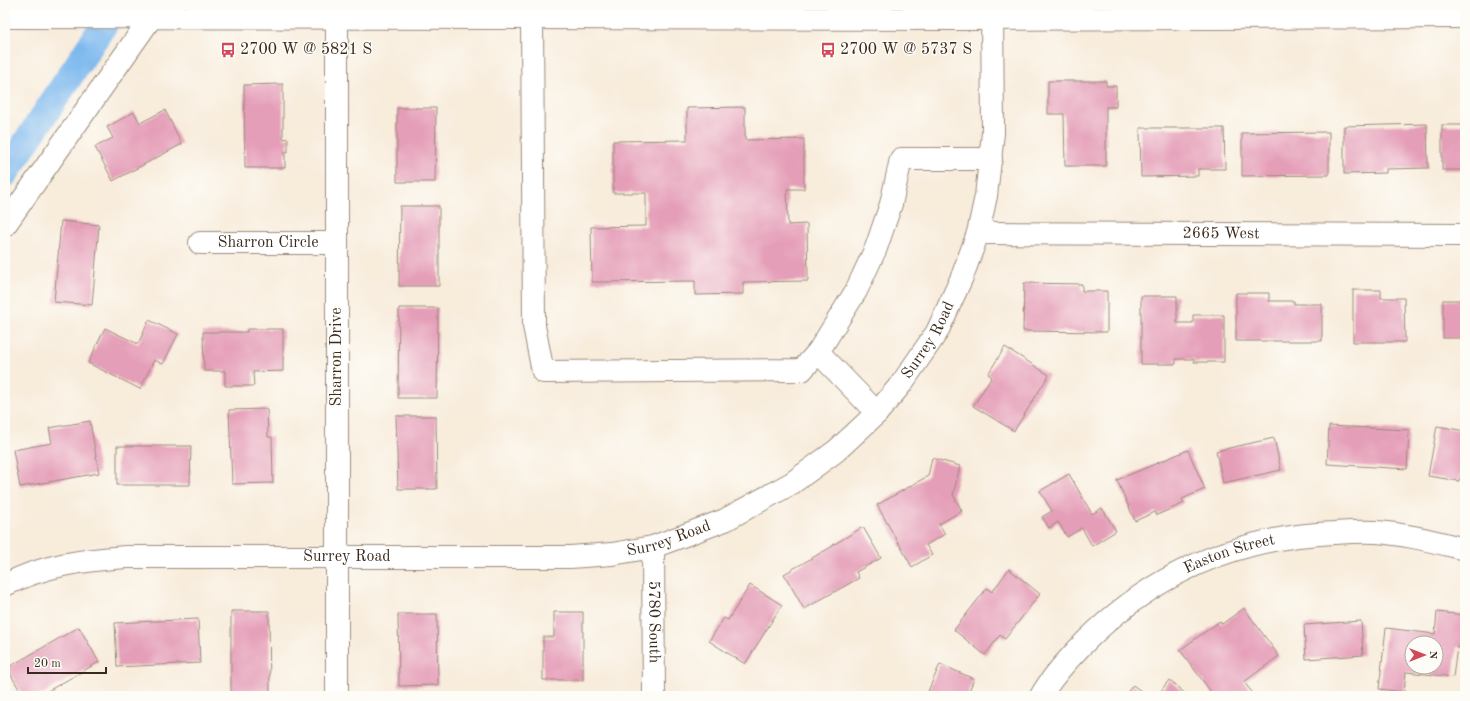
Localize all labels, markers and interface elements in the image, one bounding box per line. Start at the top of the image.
bus stop icon: 2700 W @ 5821 S [219,41,237,59]
bus stop icon: 2700 W @ 5737 S [819,41,837,59]
place label: 2700 W @ 5821 S [240,42,372,58]
place label: 2700 W @ 5737 S [840,42,972,58]
street label: 2665 West [1182,226,1260,242]
street label: Sharron Circle [217,235,319,251]
street label: Surrey Road [899,299,958,382]
street label: Sharron Drive [329,307,345,407]
street label: Surrey Road [625,518,713,559]
street label: Easton Street [1181,532,1277,577]
street label: Surrey Road [303,549,391,565]
street label: 5780 South [645,581,662,664]
north arrow [1404,635,1444,675]
scale bar [28,649,106,675]
text: N [1427,651,1438,660]
text: 20 m [34,658,61,670]

